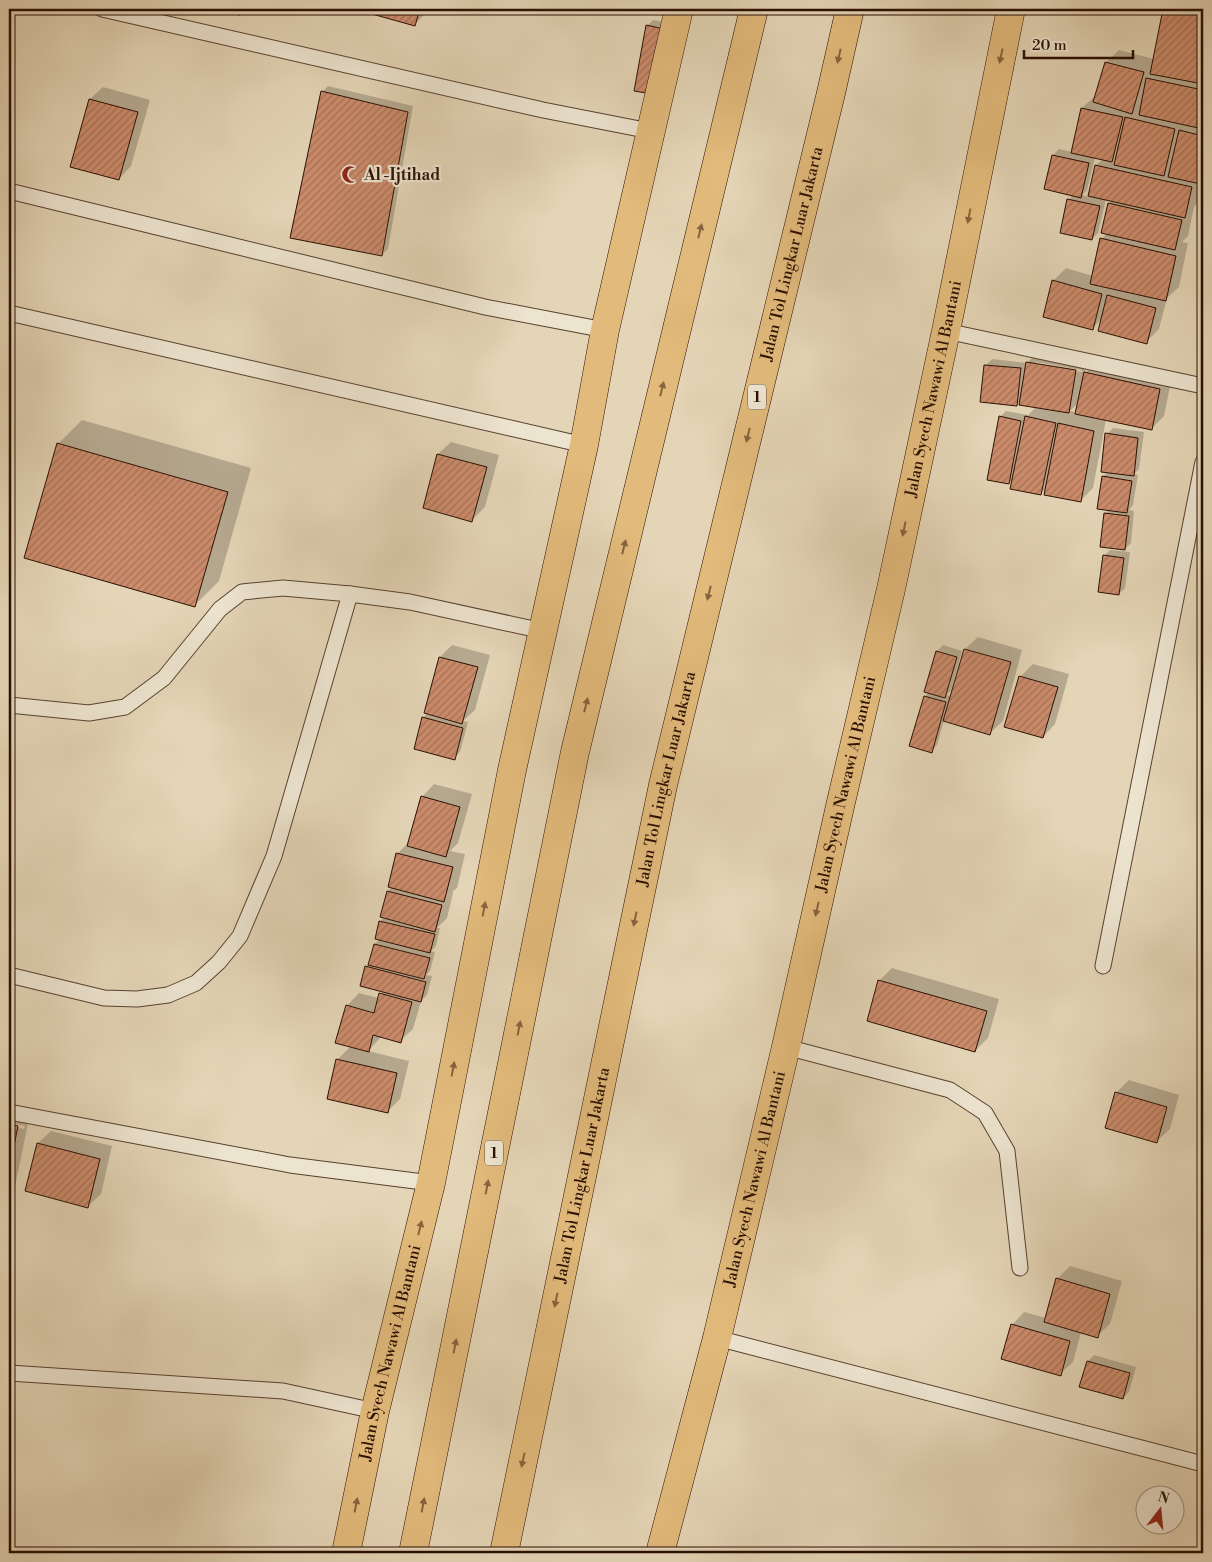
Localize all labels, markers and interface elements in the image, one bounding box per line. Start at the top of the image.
scale bar [1024,28,1133,60]
text: 20 m [1032,36,1067,55]
one-way arrow [835,49,843,64]
one-way arrow [996,49,1004,65]
street label: Jalan Tol Lingkar Luar Jakarta [756,144,828,364]
mosque icon: Al -Ijtihad [340,165,360,185]
place label: Al -Ijtihad [363,165,440,185]
one-way arrow [964,208,972,224]
one-way arrow [697,224,705,239]
street label: Jalan Syech Nawawi Al Bantani [901,279,966,500]
one-way arrow [658,382,666,397]
road number: 1 [748,384,766,410]
one-way arrow [744,428,752,443]
one-way arrow [900,522,908,537]
one-way arrow [620,540,628,555]
one-way arrow [705,586,713,601]
street label: Jalan Tol Lingkar Luar Jakarta [632,668,700,889]
street label: Jalan Syech Nawawi Al Bantani [811,674,880,895]
one-way arrow [582,698,590,713]
one-way arrow [480,902,488,917]
one-way arrow [813,902,821,917]
one-way arrow [631,911,639,926]
one-way arrow [516,1019,524,1035]
one-way arrow [449,1061,457,1076]
street label: Jalan Tol Lingkar Luar Jakarta [550,1065,615,1286]
street label: Jalan Syech Nawawi Al Bantani [719,1069,790,1290]
road number: 1 [485,1140,503,1166]
one-way arrow [483,1179,491,1195]
one-way arrow [416,1220,424,1235]
street label: Jalan Syech Nawawi Al Bantani [355,1243,425,1463]
one-way arrow [552,1293,560,1308]
one-way arrow [451,1339,459,1354]
one-way arrow [519,1452,527,1467]
north arrow [1134,1484,1184,1534]
text: N [1156,1488,1171,1509]
one-way arrow [419,1497,427,1513]
one-way arrow [352,1498,360,1513]

